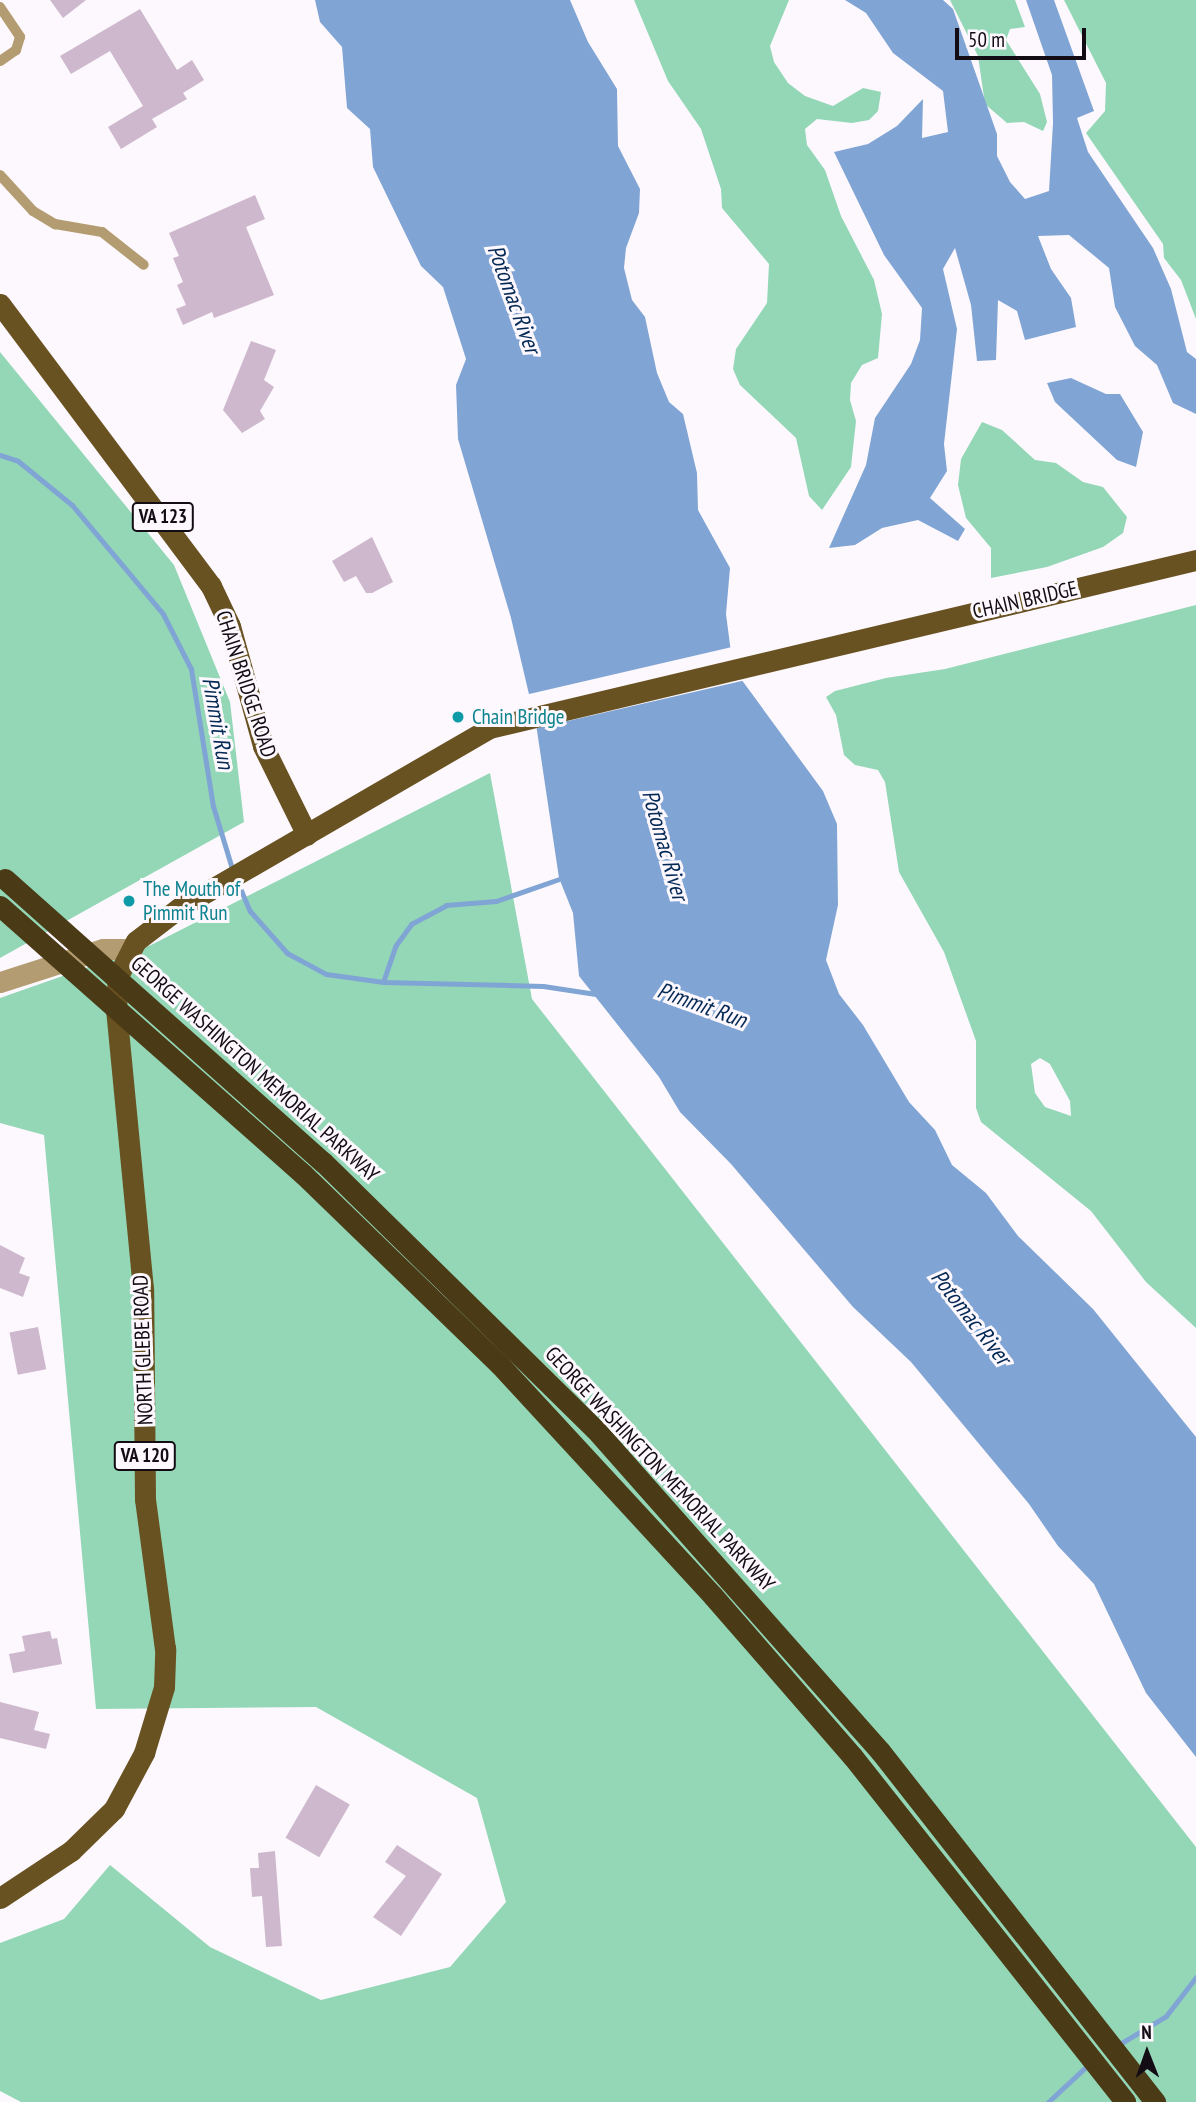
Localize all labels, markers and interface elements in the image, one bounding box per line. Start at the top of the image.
scale bar [958,14,1089,58]
text: 50 m [968,26,1005,53]
water label: Potomac River [482,241,546,357]
road number: VA 123 [130,502,196,532]
street label: CHAIN BRIDGE [970,576,1080,624]
street label: CHAIN BRIDGE ROAD [210,608,282,760]
water label: Pimmit Run [196,675,240,771]
place label: Chain Bridge [472,704,565,730]
marker: Chain Bridge [450,709,466,725]
water label: Potomac River [636,787,694,903]
place label: The Mouth of Pimmit Run [143,876,240,926]
marker: The Mouth of Pimmit Run [121,893,137,909]
street label: GEORGE WASHINGTON MEMORIAL PARKWAY [125,951,385,1187]
water label: Pimmit Run [654,976,750,1034]
water label: Potomac River [925,1264,1017,1370]
street label: NORTH GLEBE ROAD [128,1275,158,1425]
street label: GEORGE WASHINGTON MEMORIAL PARKWAY [540,1341,780,1597]
road number: VA 120 [112,1440,178,1472]
north arrow [1112,2018,1182,2088]
text: N [1141,2020,1152,2044]

